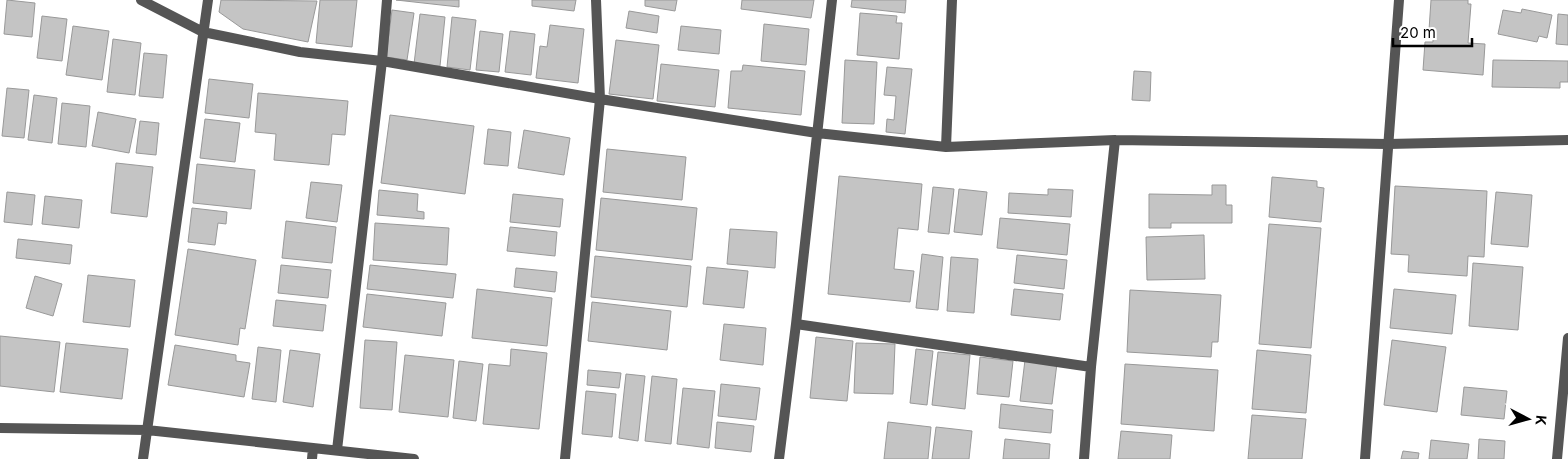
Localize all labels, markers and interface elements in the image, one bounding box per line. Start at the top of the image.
scale bar [1393,15,1472,47]
text: 20 m [1400,23,1436,42]
north arrow [1503,394,1553,444]
text: K [1532,415,1550,426]

